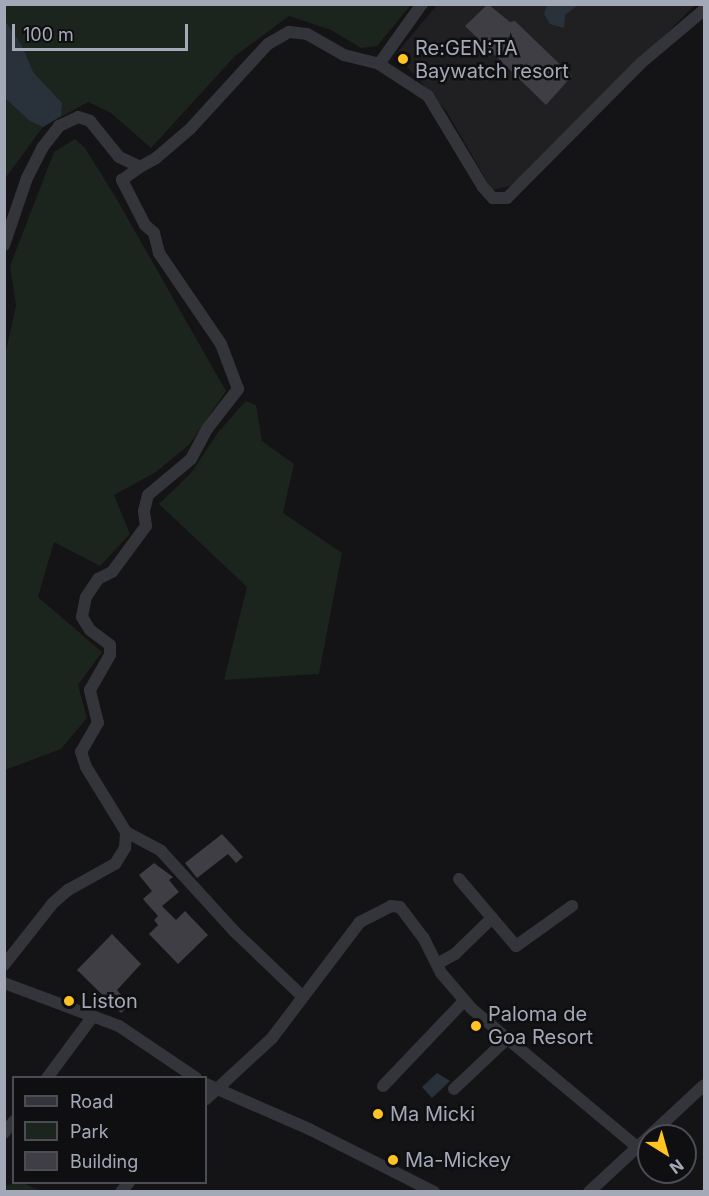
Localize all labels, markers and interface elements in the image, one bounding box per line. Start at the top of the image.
scale bar [15,12,190,50]
text: 100 m [23,24,74,45]
place label: Re:GEN:TA Baywatch resort [415,36,569,83]
marker: Re:GEN:TA Baywatch resort [396,52,410,66]
place label: Liston [81,989,138,1013]
marker: Liston [62,994,76,1008]
place label: Paloma de Goa Resort [488,1002,593,1049]
marker: Paloma de Goa Resort [469,1019,483,1033]
legend [12,1076,207,1184]
text: Road [70,1091,113,1112]
place label: Ma Micki [390,1102,475,1126]
marker: Ma Micki [371,1107,385,1121]
text: Park [70,1121,109,1142]
north arrow [637,1124,697,1184]
place label: Ma-Mickey [405,1148,511,1172]
text: Building [70,1151,138,1172]
marker: Ma-Mickey [386,1153,400,1167]
text: N [666,1155,688,1178]

